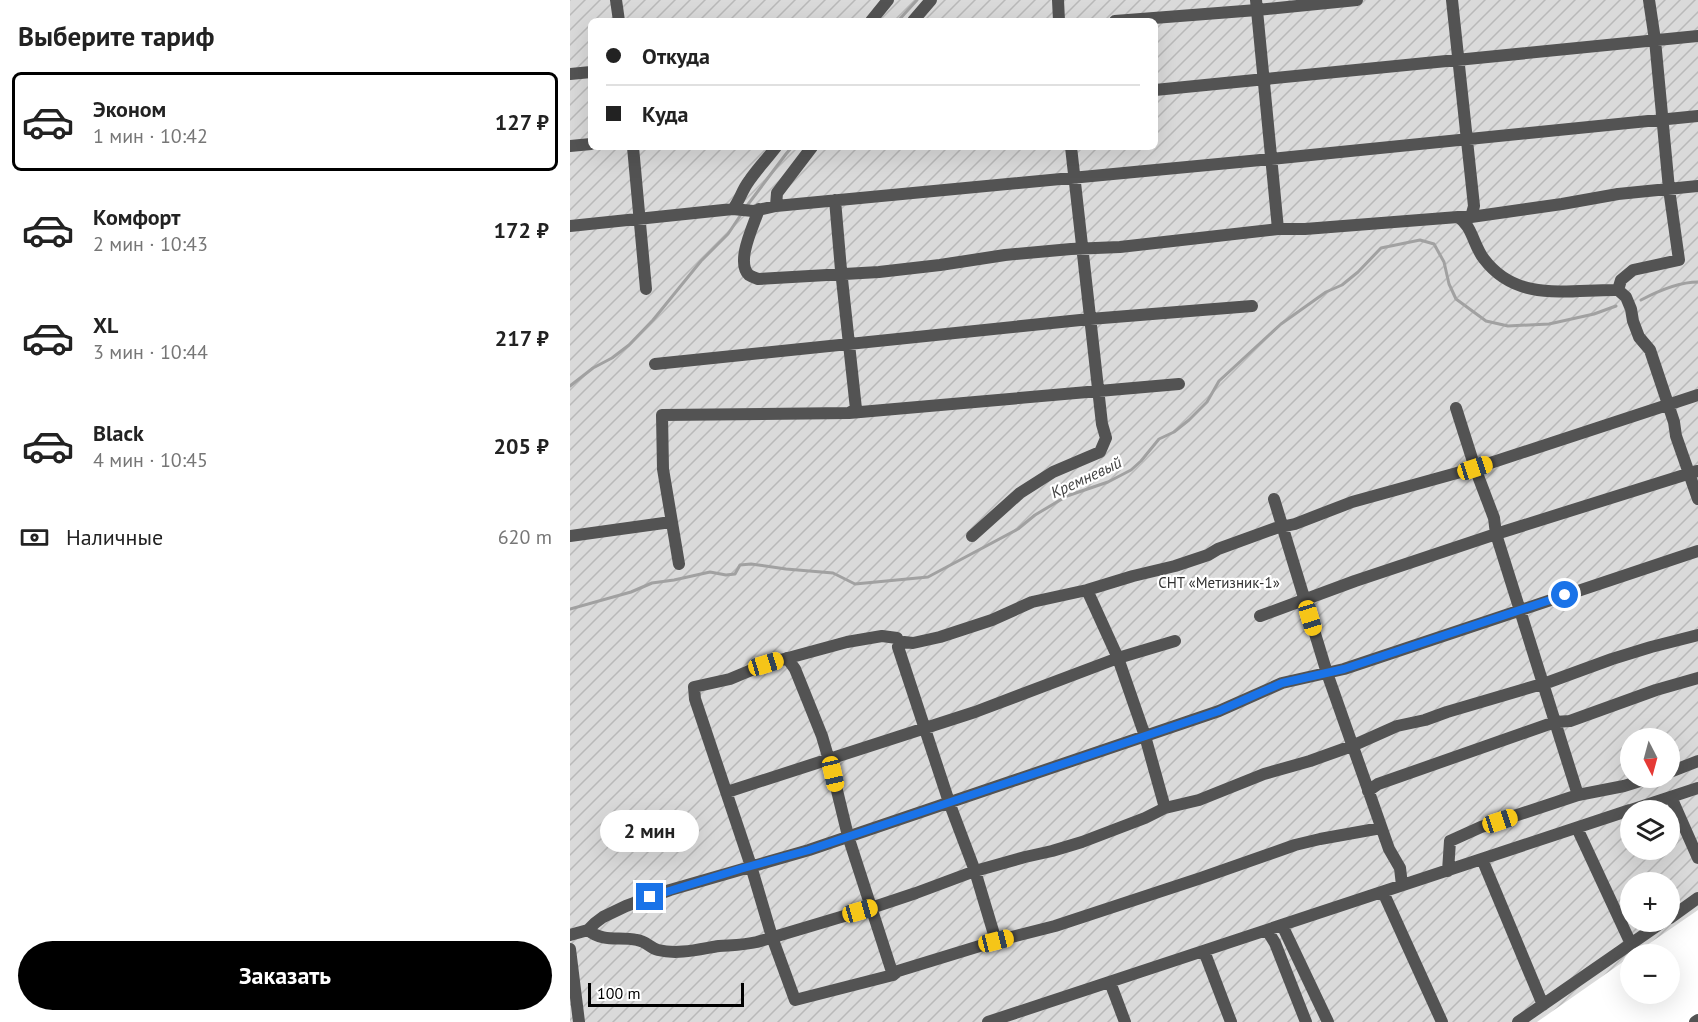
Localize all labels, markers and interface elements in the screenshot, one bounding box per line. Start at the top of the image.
text: Выберите тариф [18,19,214,53]
text: Откуда [642,42,710,70]
icon: car [21,95,75,149]
text: Эконом [93,95,166,123]
text: Куда [642,100,689,128]
text: 127 ₽ [495,108,549,136]
text: 1 мин · 10:42 [93,123,208,149]
icon: car [21,203,75,257]
text: Комфорт [93,203,181,231]
text: 172 ₽ [494,216,549,244]
text: 2 мин · 10:43 [93,231,208,257]
icon: car [21,311,75,365]
text: XL [93,311,118,339]
text: 217 ₽ [495,324,549,352]
text: 3 мин · 10:44 [93,339,208,365]
icon: car [21,419,75,473]
text: Black [93,419,144,447]
text: 205 ₽ [494,432,549,460]
text: 4 мин · 10:45 [93,447,208,473]
water label: Кремневый [1047,452,1125,502]
car [1455,454,1495,482]
icon: cash [18,521,51,554]
text: Наличные [66,523,163,551]
text: 620 m [498,524,552,550]
park label: СНТ «Метизник-1» [1158,573,1280,592]
route start [1551,581,1578,608]
car [1296,598,1324,638]
car [746,650,786,678]
north arrow [1620,728,1680,788]
map controls [1620,728,1680,1004]
car [820,754,846,794]
button: layers [1620,800,1680,860]
car [1480,807,1520,835]
callout: 2 мин [601,810,700,852]
text: 2 мин [624,818,675,844]
button: + [1620,872,1680,932]
route end [636,883,663,910]
car [840,897,880,925]
car [976,928,1016,954]
button: Заказать [18,941,552,1010]
button: − [1620,944,1680,1004]
scale bar [588,980,744,1008]
text: 100 m [597,983,640,1003]

